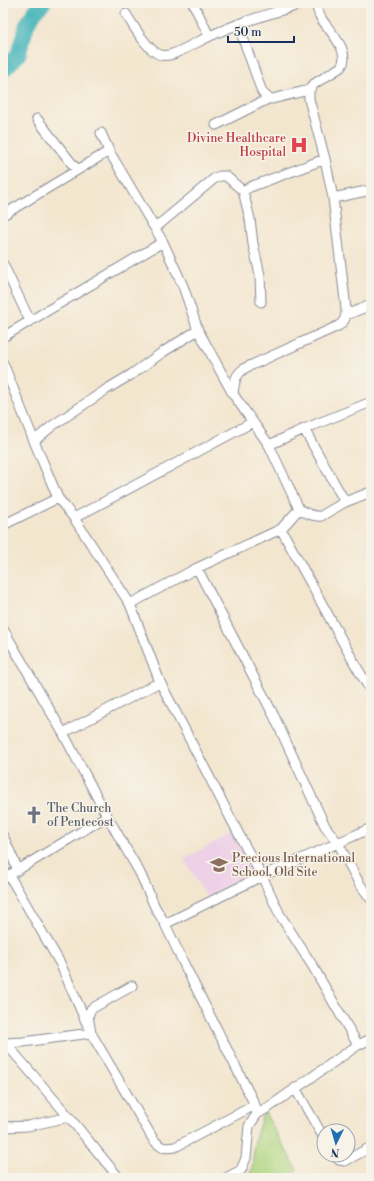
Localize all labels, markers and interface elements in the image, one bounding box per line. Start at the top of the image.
scale bar [228,18,294,44]
text: 50 m [234,25,262,40]
place label: Divine Healthcare Hospital [187,131,286,160]
hospital icon: Divine Healthcare Hospital [289,135,309,155]
place label: The Church of Pentecost [47,801,114,830]
church icon: The Church of Pentecost [24,805,44,825]
place label: Precious International School, Old Site [232,851,355,880]
school or university icon: Precious International School, Old Site [209,855,229,875]
north arrow [316,1123,356,1163]
text: N [330,1145,340,1159]

